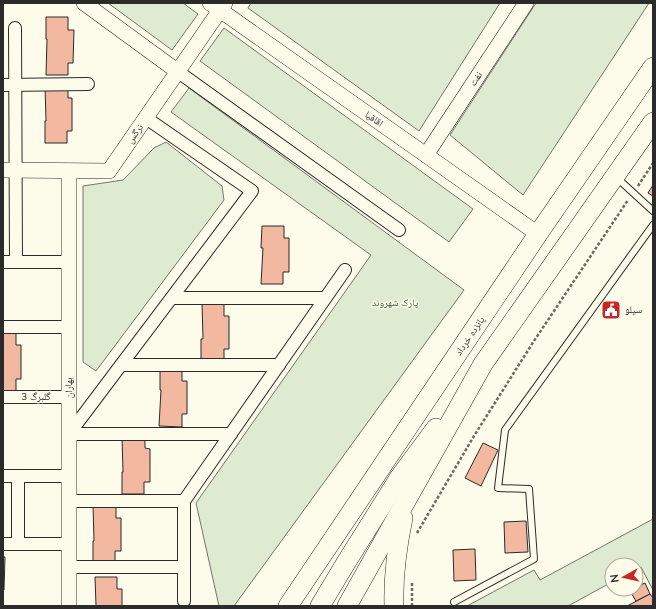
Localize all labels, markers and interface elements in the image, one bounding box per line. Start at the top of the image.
street label: نفت [466,69,486,89]
street label: اقاقیا [362,108,386,130]
street label: نرگس [123,121,147,147]
park label: پارک شهروند [372,296,418,310]
public building icon: سیلو [600,299,622,321]
place label: سیلو [625,303,643,317]
street label: پانزده خرداد [452,314,488,358]
street label: بهاران [62,377,76,399]
street label: گلبرگ 3 [21,390,51,404]
north arrow [604,557,644,597]
text: N [607,573,623,583]

